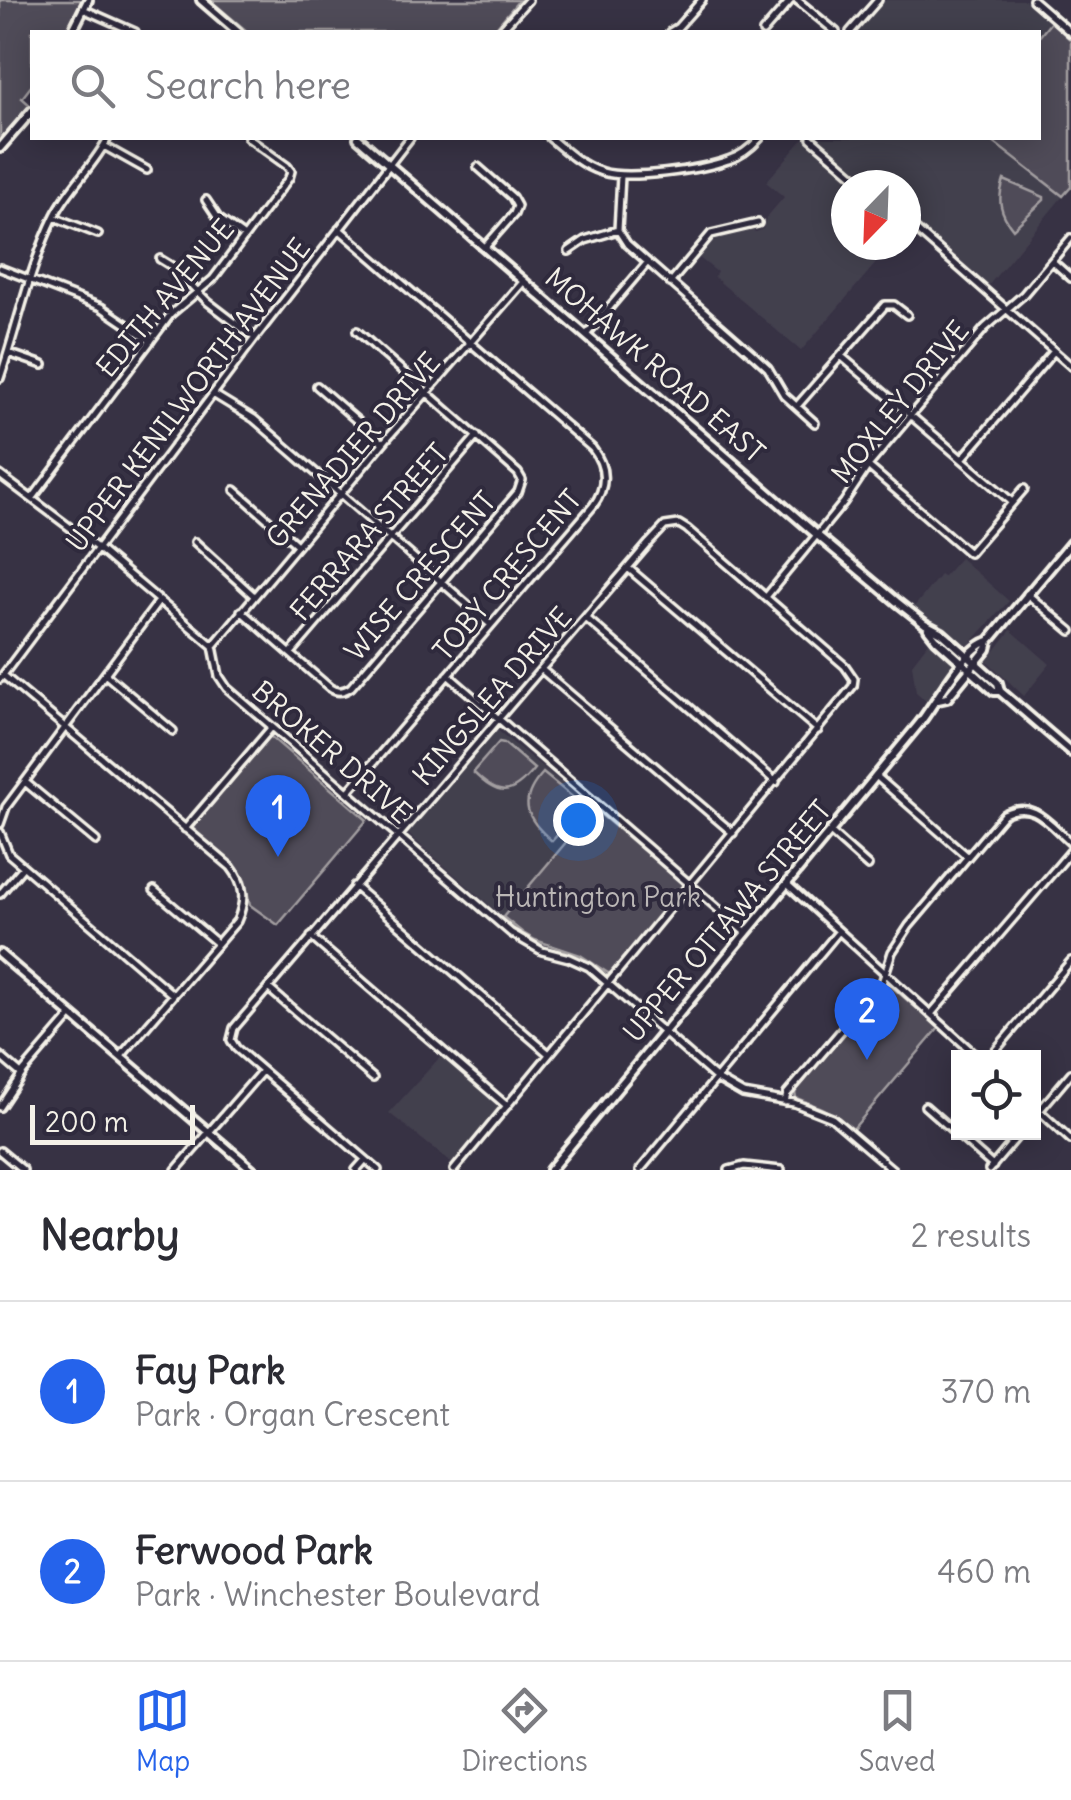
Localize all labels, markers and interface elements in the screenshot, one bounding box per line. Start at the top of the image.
search box [30,30,1041,140]
icon: search [65,58,120,113]
text: Search here [145,62,351,109]
north arrow [831,170,921,260]
street label: EDITH AVENUE [88,212,242,384]
street label: UPPER KENILWORTH AVENUE [58,231,318,559]
street label: MOHAWK ROAD EAST [538,260,772,470]
street label: MOXLEY DRIVE [823,313,977,491]
street label: GRENADIER DRIVE [258,345,448,555]
street label: FERRARA STREET [282,436,456,628]
street label: TOBY CRESCENT [425,482,589,668]
street label: WISE CRESCENT [337,484,503,668]
street label: KINGSLEA DRIVE [405,599,579,793]
street label: BROKER DRIVE [245,673,419,831]
pin: 1 [246,774,310,857]
street label: UPPER OTTAWA STREET [615,793,839,1049]
your location [553,795,604,846]
park label: Huntington Park [495,879,701,915]
pin: 2 [834,978,900,1060]
map controls [951,1050,1041,1140]
button: locate [951,1050,1041,1140]
scale bar [30,1100,195,1144]
text: 200 m [45,1104,128,1140]
text: Nearby [40,1209,179,1261]
text: 2 results [911,1215,1031,1256]
text: Fay Park [135,1347,285,1394]
text: 1 [66,1371,79,1412]
text: 370 m [940,1371,1031,1412]
text: Park · Organ Crescent [135,1394,450,1435]
text: Ferwood Park [135,1527,373,1574]
text: 2 [64,1551,81,1592]
text: 460 m [937,1551,1031,1592]
text: Park · Winchester Boulevard [135,1574,540,1615]
tab: Map [135,1683,190,1779]
tab: Directions [461,1683,588,1779]
tab: Saved [859,1683,936,1779]

